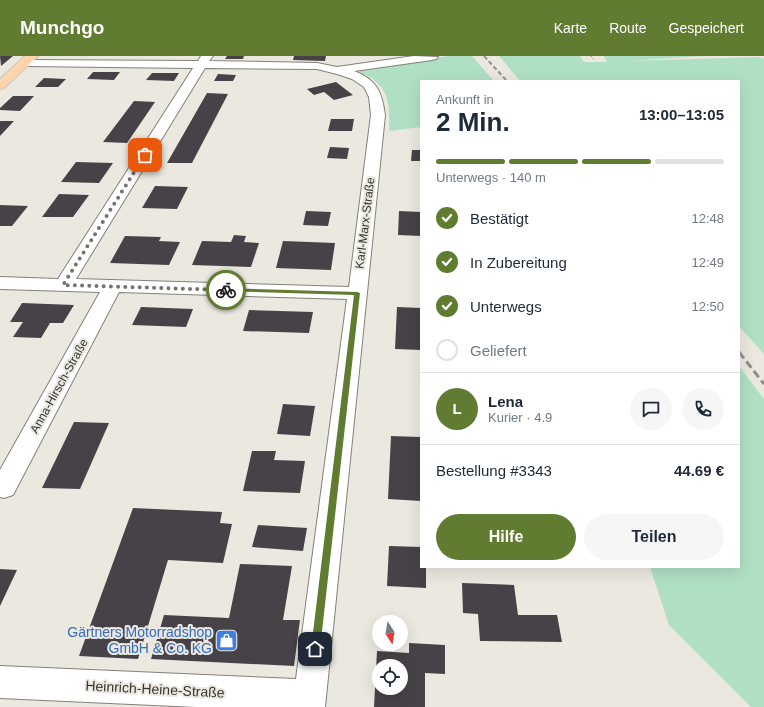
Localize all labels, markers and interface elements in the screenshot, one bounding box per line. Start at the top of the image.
text: Munchgo [20,17,104,38]
text: Karte [554,20,587,36]
text: Route [609,20,647,36]
text: Gespeichert [669,20,744,36]
text: Ankunft in [436,92,494,107]
text: 13:00–13:05 [639,106,724,123]
text: 2 Min. [436,107,510,137]
pin [128,138,162,172]
icon: bag [134,144,156,166]
text: Unterwegs · 140 m [436,170,546,185]
street label: Karl-Marx-Straße [352,176,378,270]
icon: check [436,207,458,229]
text: Bestätigt [470,210,528,227]
text: 12:48 [691,211,724,226]
icon: check [436,251,458,273]
text: In Zubereitung [470,254,567,271]
text: 12:49 [691,255,724,270]
courier [206,270,246,310]
icon: bike [215,279,237,301]
icon: check [436,295,458,317]
text: Unterwegs [470,298,542,315]
text: 12:50 [691,299,724,314]
street label: Anna-Hirsch-Straße [27,336,91,436]
text: Geliefert [470,342,527,359]
button: chat [630,388,672,430]
button: phone [682,388,724,430]
text: Lena [488,393,523,410]
text: L [452,400,462,417]
text: Kurier · 4.9 [488,410,552,425]
text: Bestellung #3343 [436,462,552,479]
text: 44.69 € [674,462,724,479]
button: Hilfe [436,514,576,560]
button: Teilen [584,514,724,560]
north arrow [372,615,408,651]
map controls [372,615,408,695]
place label: Gärtners Motorradshop GmbH & Co. KG [67,624,212,656]
shop icon: Gärtners Motorradshop GmbH & Co. KG [214,627,240,653]
pin [298,632,332,666]
icon: home [304,638,326,660]
button: locate [372,659,408,695]
street label: Heinrich-Heine-Straße [85,677,225,701]

